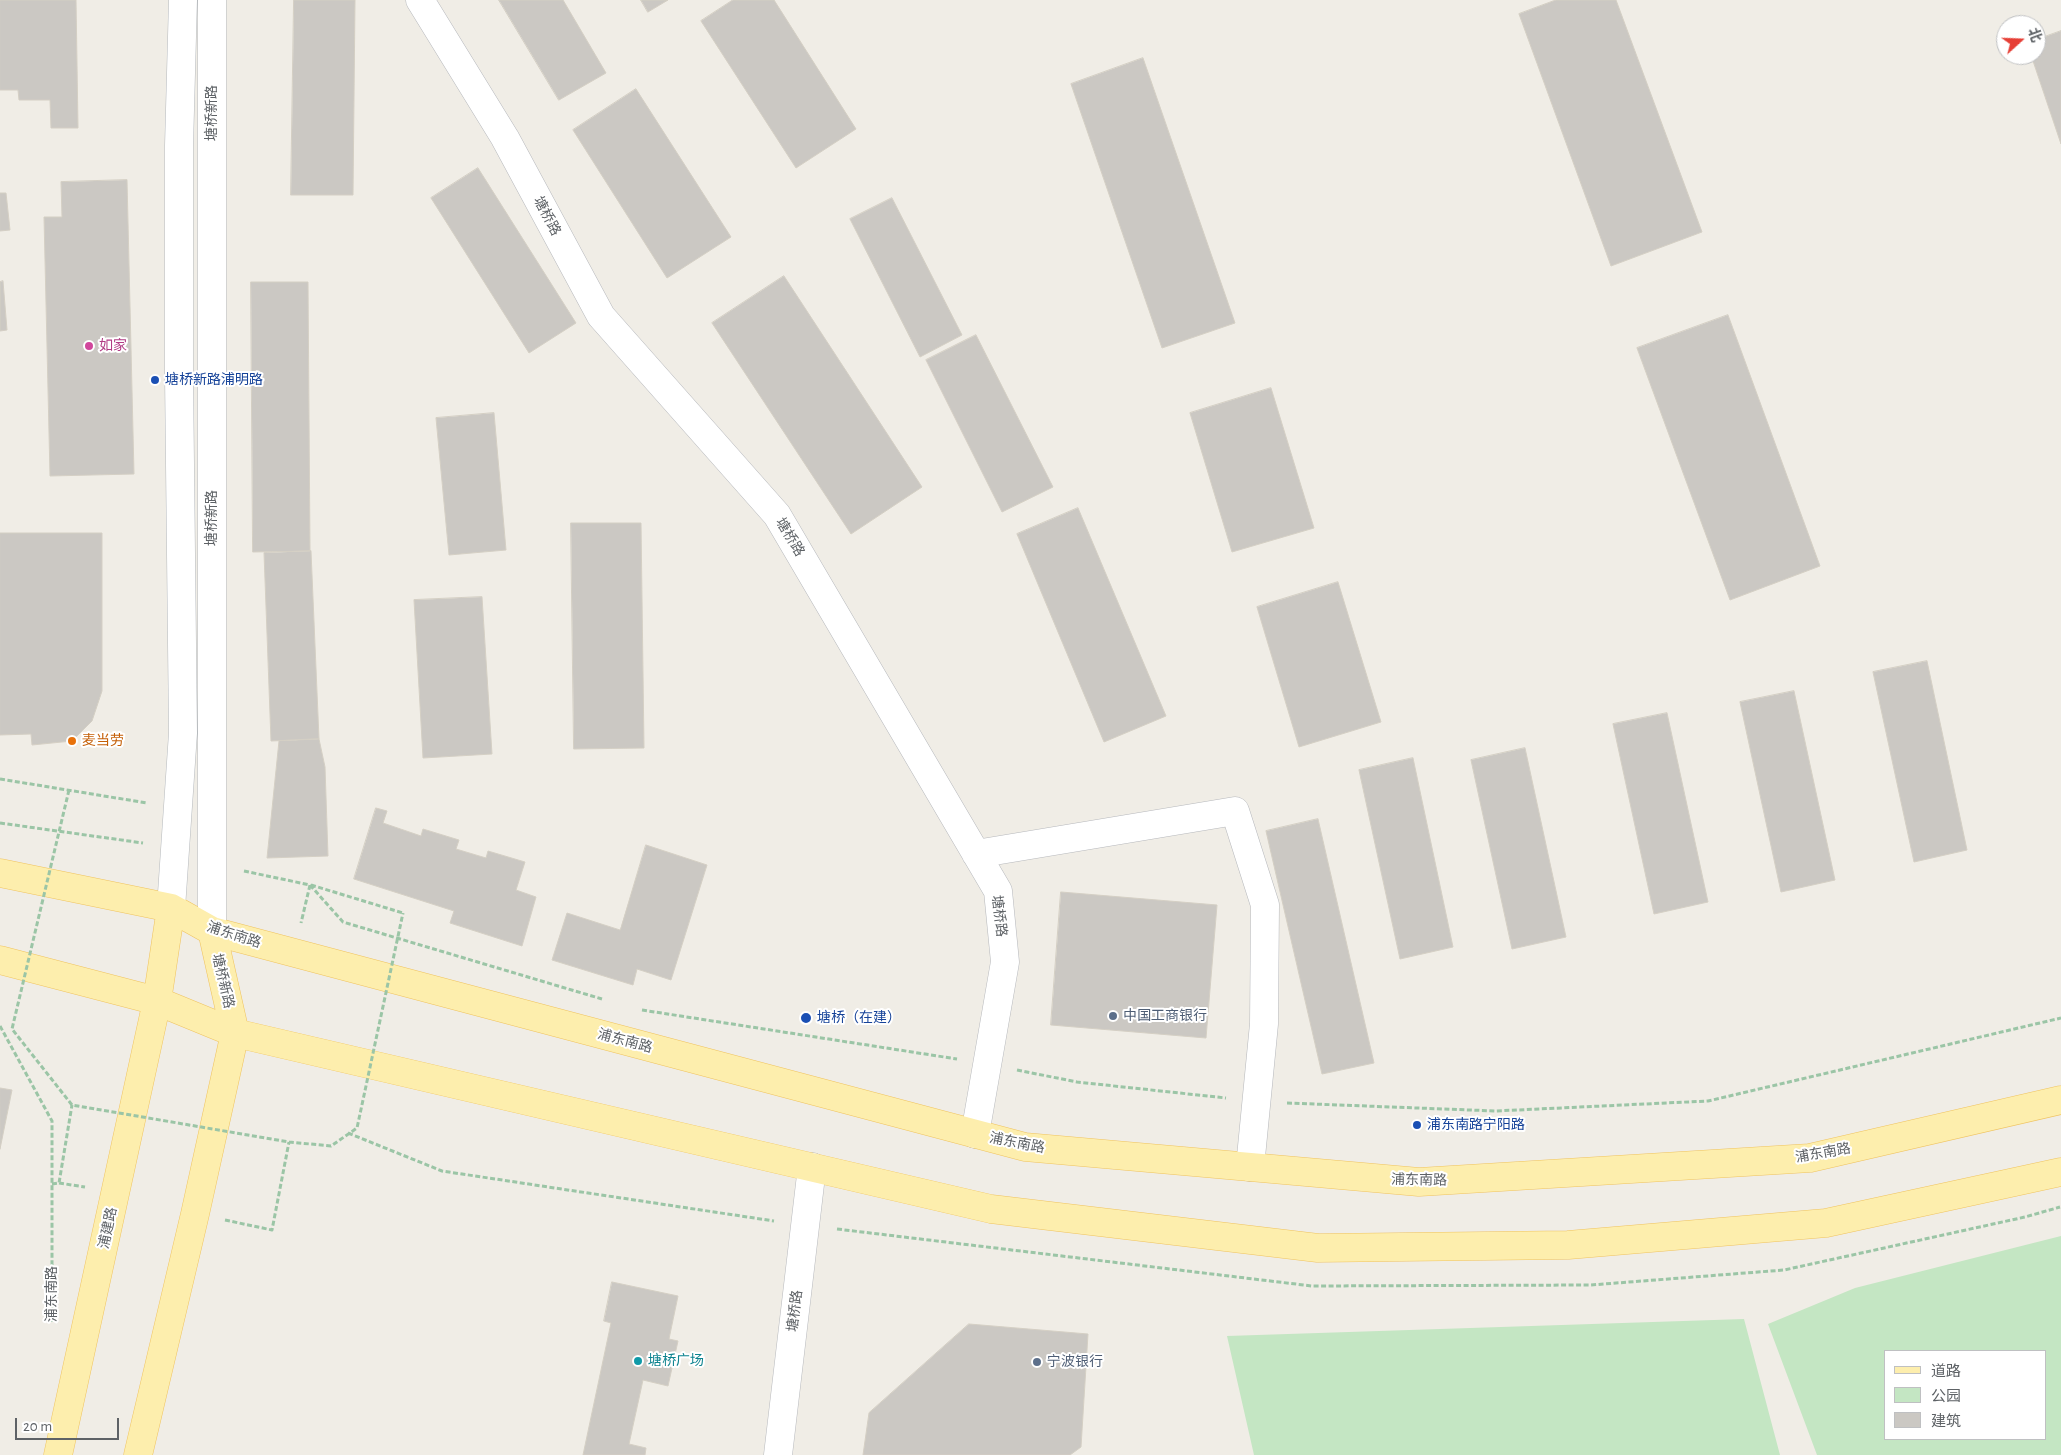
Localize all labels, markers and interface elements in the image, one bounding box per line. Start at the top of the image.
north arrow [1996,15,2046,65]
text: 北 [2025,26,2043,44]
street label: 塘桥新路 [204,85,220,141]
street label: 塘桥路 [530,194,564,238]
place label: 如家 [99,338,127,354]
marker: 如家 [83,340,95,352]
place label: 塘桥新路浦明路 [165,372,263,388]
marker: 塘桥新路浦明路 [149,374,161,386]
street label: 塘桥新路 [204,490,220,546]
street label: 塘桥路 [772,515,808,559]
place label: 麦当劳 [82,733,124,749]
marker: 麦当劳 [66,735,78,747]
street label: 塘桥路 [988,894,1010,938]
street label: 浦东南路 [205,918,263,952]
street label: 塘桥新路 [209,952,237,1010]
place label: 中国工商银行 [1123,1008,1207,1024]
place label: 塘桥（在建） [817,1010,901,1026]
marker: 中国工商银行 [1107,1010,1119,1022]
marker: 塘桥（在建） [799,1011,813,1025]
street label: 浦东南路 [596,1026,654,1056]
place label: 浦东南路宁阳路 [1427,1117,1525,1133]
marker: 浦东南路宁阳路 [1411,1119,1423,1131]
street label: 浦东南路 [988,1129,1046,1157]
street label: 浦东南路 [1794,1140,1852,1166]
street label: 浦东南路 [1391,1171,1447,1189]
street label: 浦建路 [95,1206,121,1250]
street label: 浦东南路 [44,1266,60,1322]
street label: 塘桥路 [784,1289,806,1333]
legend [1884,1350,2046,1440]
place label: 塘桥广场 [648,1353,704,1369]
place label: 宁波银行 [1047,1354,1103,1370]
marker: 塘桥广场 [632,1355,644,1367]
marker: 宁波银行 [1031,1356,1043,1368]
text: 道路 [1931,1364,1961,1379]
text: 公园 [1931,1389,1961,1404]
scale bar [18,1408,121,1440]
text: 建筑 [1931,1414,1961,1429]
text: 20 m [23,1419,52,1434]

